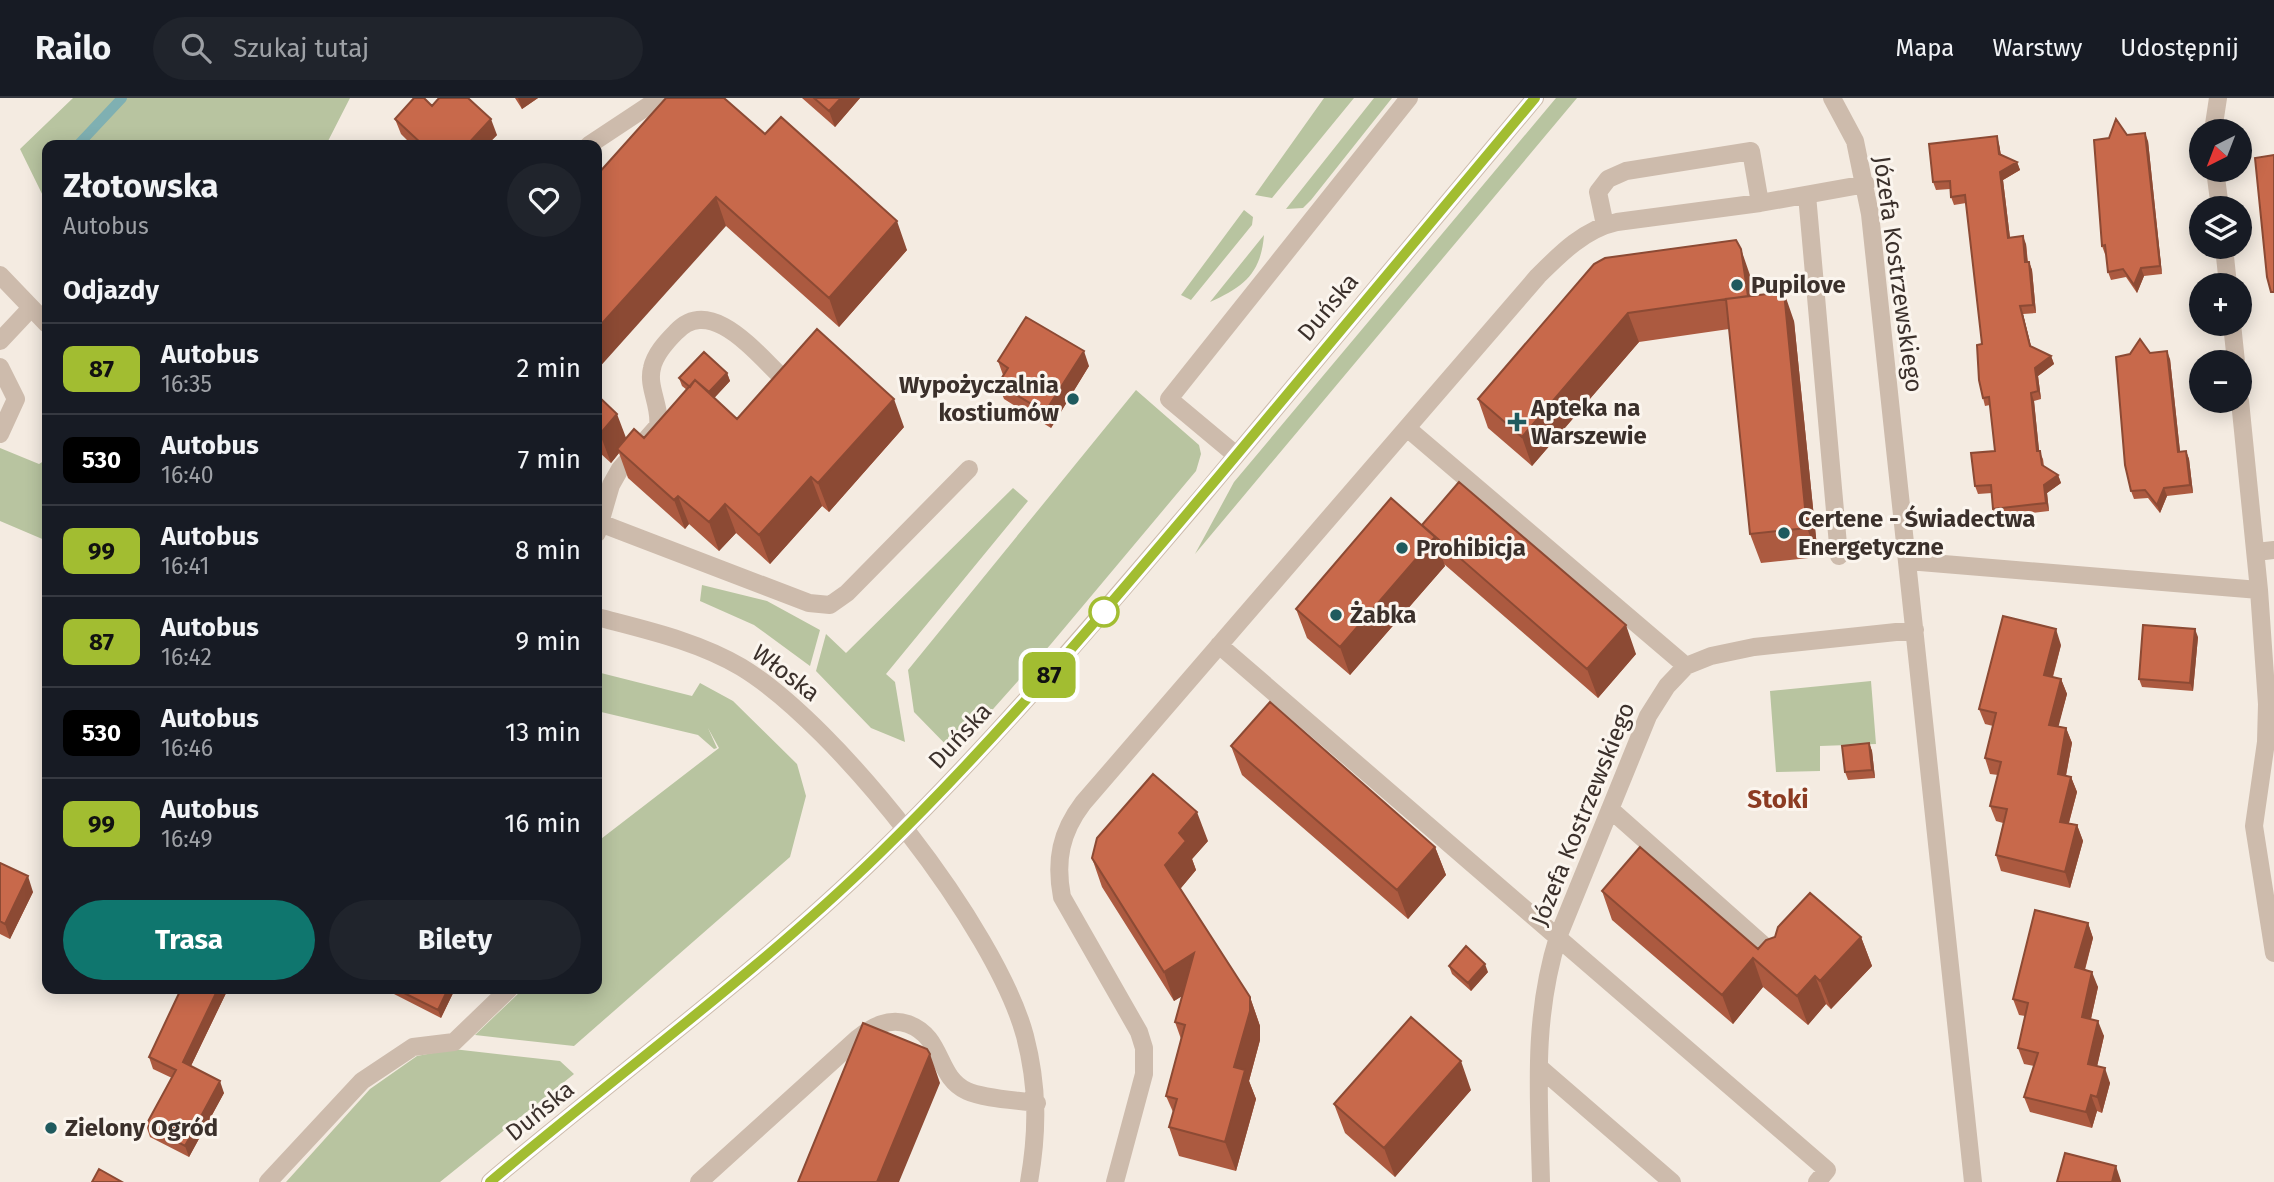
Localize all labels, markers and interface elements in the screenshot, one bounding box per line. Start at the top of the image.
search box [153,17,643,80]
text: Railo [35,28,111,68]
icon: search [177,29,215,67]
text: Szukaj tutaj [233,33,369,64]
text: Mapa [1896,34,1954,62]
text: Warstwy [1992,34,2082,62]
text: Udostępnij [2120,34,2239,62]
north arrow [2189,119,2252,182]
map controls [2189,119,2252,413]
street label: Józefa Kostrzewskiego [1868,154,1928,394]
button: heart [507,163,581,237]
text: Złotowska [63,166,219,206]
button: layers [2189,196,2252,259]
text: Autobus [63,212,149,240]
street label: Duńska [1292,267,1364,347]
place label: Pupilove [1751,271,1846,299]
button: + [2189,273,2252,336]
text: Odjazdy [63,275,159,306]
marker: Pupilove [1729,277,1745,293]
text: Autobus [161,339,259,370]
button: − [2189,350,2252,413]
text: 2 min [516,353,581,384]
text: 87 [89,355,114,383]
text: 16:35 [161,370,212,398]
place label: Wypożyczalnia kostiumów [899,371,1059,427]
marker: Wypożyczalnia kostiumów [1065,391,1081,407]
place label: Apteka na Warszewie [1530,394,1647,450]
marker: Apteka na Warszewie [1509,414,1525,430]
text: Autobus [161,430,259,461]
text: 7 min [518,444,581,475]
text: 530 [82,446,121,474]
text: 16:40 [161,461,214,489]
place label: Certene - Świadectwa Energetyczne [1798,504,2035,561]
text: Autobus [161,521,259,552]
marker: Certene - Świadectwa Energetyczne [1776,525,1792,541]
place label: Prohibicja [1416,534,1526,562]
text: 8 min [515,535,581,566]
text: 99 [88,537,115,565]
marker: Prohibicja [1394,540,1410,556]
text: 16:41 [161,552,209,580]
unlabelled marker [1089,597,1119,627]
place label: Żabka [1350,600,1416,629]
marker: Żabka [1328,607,1344,623]
text: Autobus [161,612,259,643]
text: 9 min [516,626,581,657]
text: 87 [89,628,114,656]
street label: Włoska [747,639,825,707]
text: 16:42 [161,643,212,671]
line badge: 87 [1018,652,1080,698]
text: 87 [1037,661,1061,689]
street label: Duńska [923,697,997,775]
street label: Józefa Kostrzewskiego [1525,698,1641,930]
text: Autobus [161,703,259,734]
text: 13 min [505,717,581,748]
text: 530 [82,719,121,747]
text: 16:46 [161,734,213,762]
district label: Stoki [1747,784,1809,815]
text: Autobus [161,794,259,825]
text: 16 min [504,808,581,839]
text: 99 [88,810,115,838]
text: 16:49 [161,825,212,853]
button: Trasa [63,900,315,980]
button: Bilety [329,900,581,980]
street label: Duńska [500,1075,580,1147]
place label: Zielony Ogród [65,1114,218,1142]
marker: Zielony Ogród [43,1120,59,1136]

